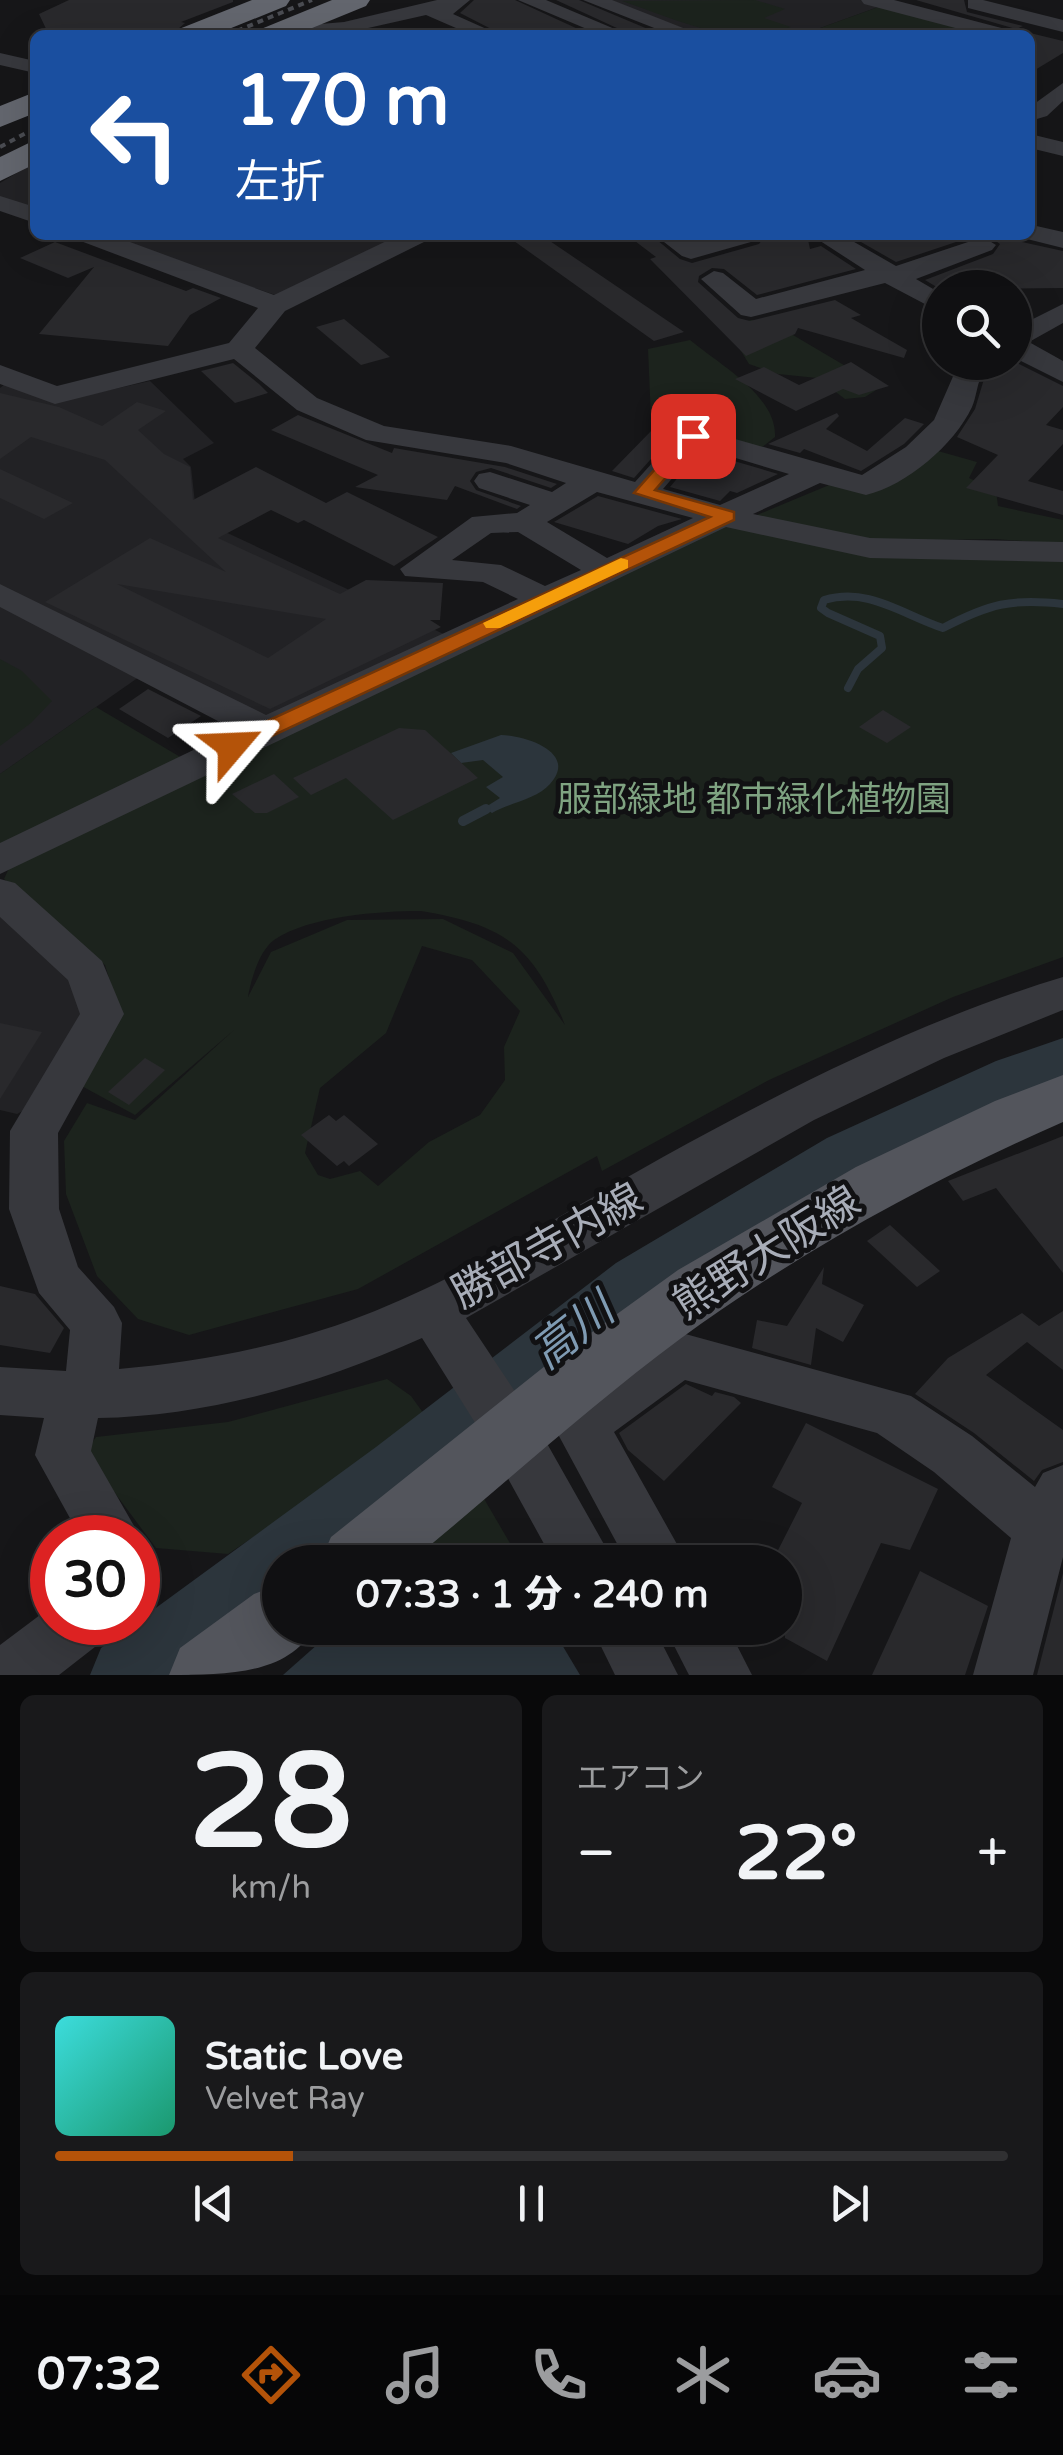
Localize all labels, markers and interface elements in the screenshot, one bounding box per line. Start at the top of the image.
text: 170 m [235,60,449,144]
icon: left [70,70,200,200]
text: 左折 [235,156,325,210]
map controls [922,270,1032,380]
button: search [922,270,1032,380]
pin [651,394,736,479]
icon: arrive [666,409,721,464]
position arrow [180,694,284,798]
park label: 服部緑地 都市緑化植物園 [557,779,951,821]
street label: 勝部寺内線 [443,1173,651,1319]
street label: 熊野大阪線 [664,1176,870,1330]
water label: 高川 [521,1281,628,1381]
speed limit sign: 30 [30,1515,160,1645]
text: 07:33 · 1 分 · 240 m [356,1572,708,1618]
text: 28 [189,1726,352,1882]
text: エアコン [577,1760,705,1798]
text: 22° [735,1809,858,1899]
text: − [577,1821,616,1887]
text: + [977,1821,1008,1887]
text: km/h [231,1869,311,1907]
text: Static Love [205,2034,403,2080]
text: Velvet Ray [205,2080,365,2118]
icon: previous [186,2176,241,2231]
icon: pause [504,2176,559,2231]
icon: next [822,2176,877,2231]
icon: directions [236,2340,306,2410]
icon: music [380,2340,450,2410]
icon: phone [524,2340,594,2410]
icon: climate [668,2340,738,2410]
icon: car [812,2340,882,2410]
icon: filters [956,2340,1026,2410]
text: 07:32 [37,2348,162,2402]

